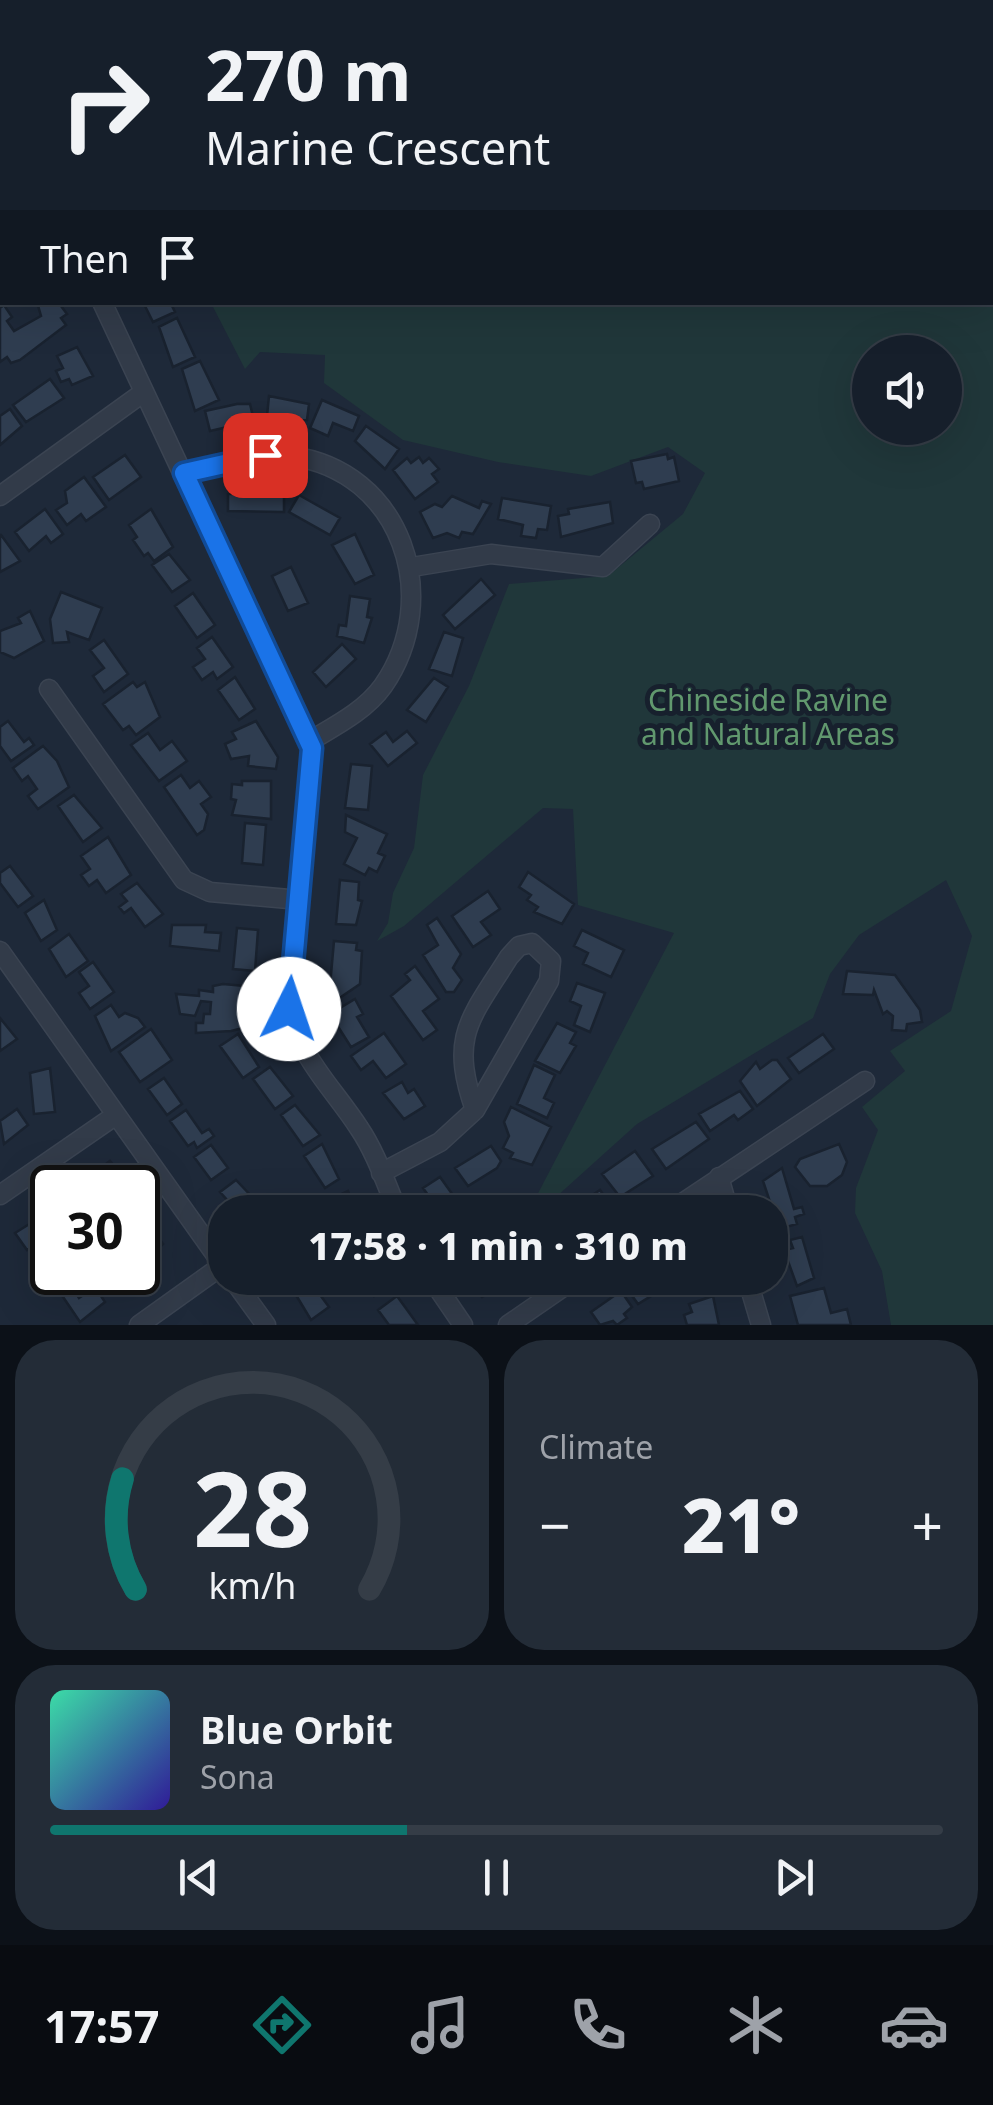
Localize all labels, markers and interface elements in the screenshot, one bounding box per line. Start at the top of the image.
text: 270 m [205,26,412,122]
icon: right [40,40,170,170]
text: Marine Crescent [205,117,550,178]
icon: arrive [150,230,205,285]
text: Then [40,232,130,284]
map controls [852,335,962,445]
button: sound [852,335,962,445]
pin [223,413,308,498]
icon: arrive [238,428,293,483]
park label: Chineside Ravine and Natural Areas [641,679,895,754]
position arrow [237,957,341,1061]
speed limit sign: 30 [30,1165,160,1295]
text: 17:58 · 1 min · 310 m [308,1219,688,1271]
text: Climate [539,1425,653,1468]
text: 28 [193,1436,311,1577]
text: 21° [682,1473,800,1575]
text: − [539,1487,570,1562]
text: + [912,1487,943,1562]
text: km/h [208,1561,296,1609]
text: Blue Orbit [200,1703,393,1755]
text: Sona [200,1755,275,1798]
icon: previous [171,1850,226,1905]
icon: pause [469,1850,524,1905]
icon: next [767,1850,822,1905]
icon: directions [247,1990,317,2060]
icon: music [405,1990,475,2060]
icon: phone [563,1990,633,2060]
icon: climate [721,1990,791,2060]
icon: car [879,1990,949,2060]
text: 17:57 [44,1995,160,2056]

